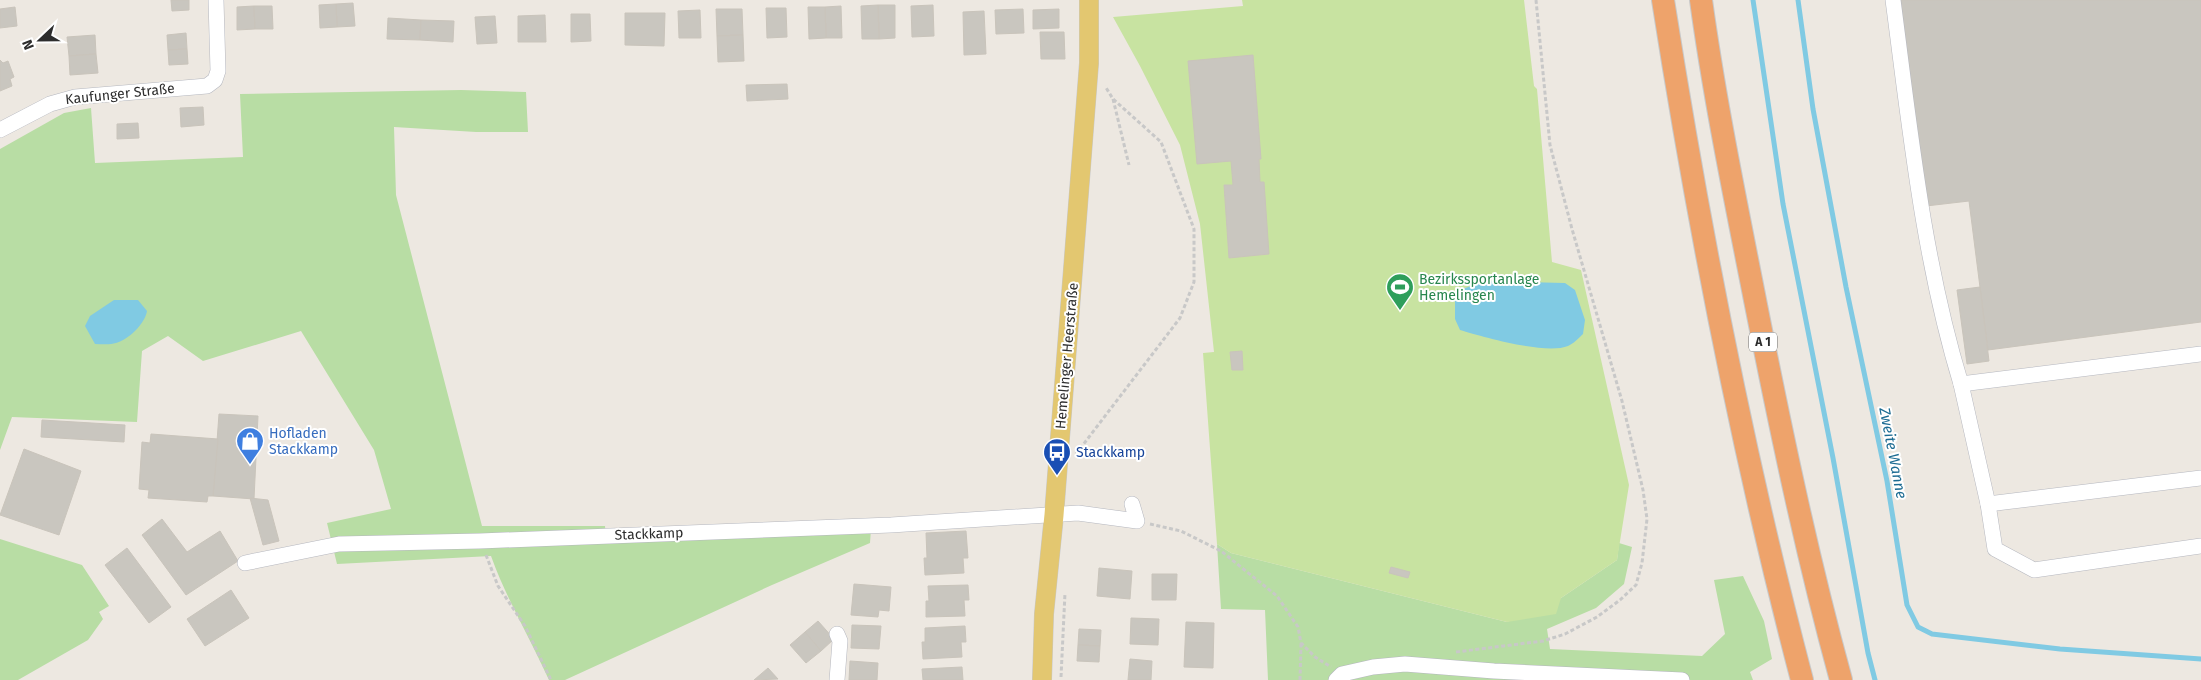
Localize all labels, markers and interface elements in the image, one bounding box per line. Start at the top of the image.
north arrow [15,15,65,65]
text: N [19,37,38,52]
street label: Kaufunger Straße [64,80,176,108]
place label: Bezirkssportanlage Hemelingen [1419,271,1539,304]
sports icon: Bezirkssportanlage Hemelingen [1385,272,1415,311]
street label: Hemelinger Heerstraße [1052,282,1082,430]
road number: A 1 [1749,332,1777,352]
water label: Zweite Wanne [1875,405,1911,500]
place label: Hofladen Stackkamp [269,425,338,458]
shop icon: Hofladen Stackkamp [235,426,265,465]
bus stop icon: Stackkamp [1042,437,1072,476]
place label: Stackkamp [1076,444,1145,461]
street label: Stackkamp [614,524,684,544]

